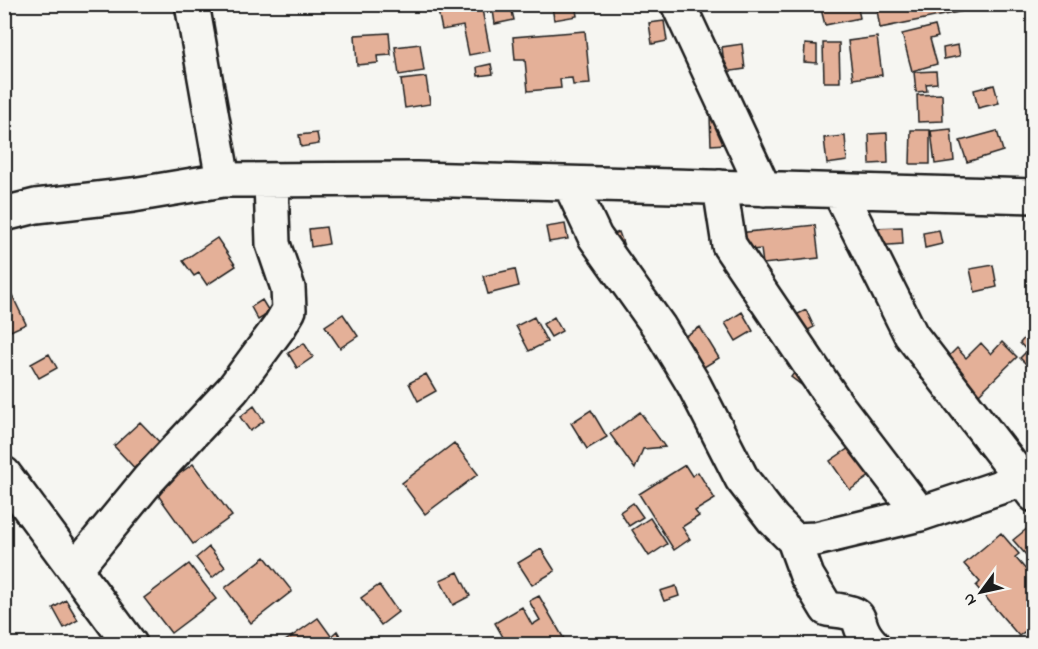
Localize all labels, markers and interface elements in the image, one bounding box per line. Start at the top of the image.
north arrow [951,562,1011,622]
text: N [957,588,983,610]

